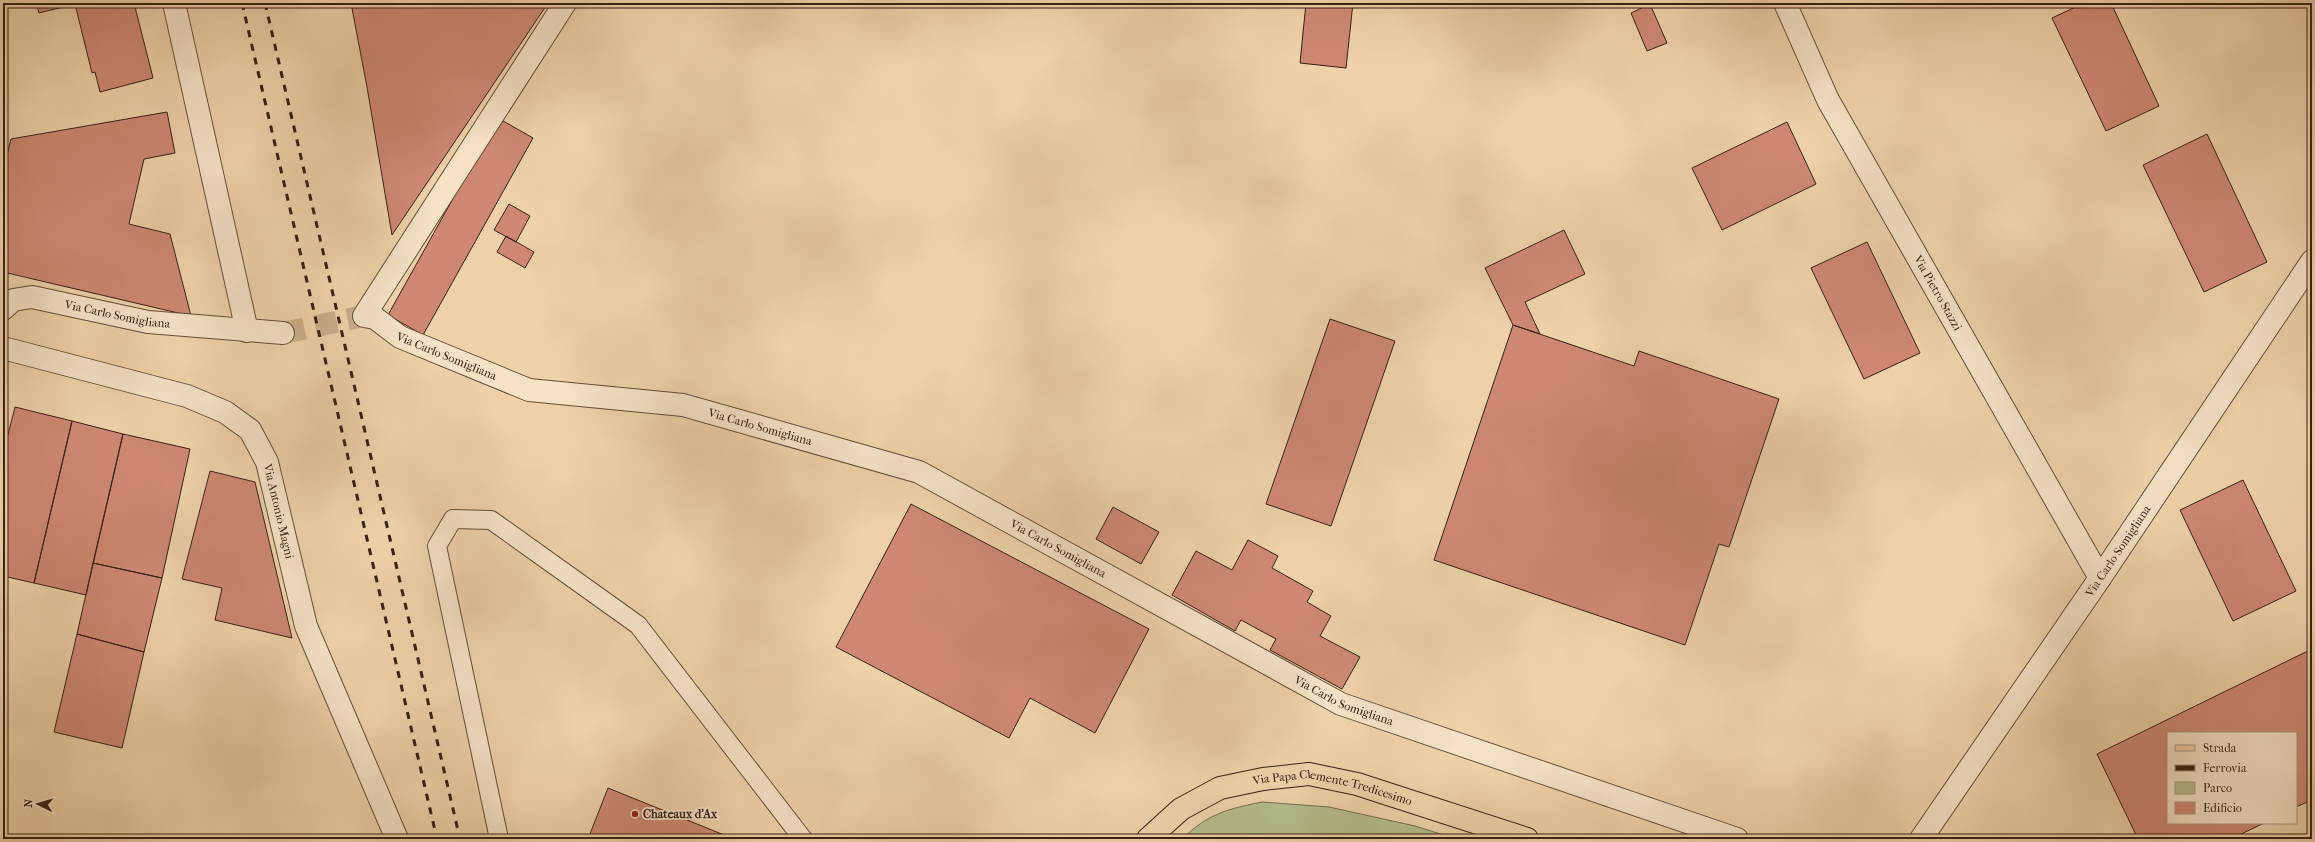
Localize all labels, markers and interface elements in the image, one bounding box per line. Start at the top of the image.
street label: Via Pietro Stazzi [1910,252,1965,333]
street label: Via Carlo Somigliana [63,297,171,331]
street label: Via Carlo Somigliana [394,329,499,383]
street label: Via Carlo Somigliana [706,405,814,448]
street label: Via Antonio Magni [260,461,297,560]
street label: Via Carlo Somigliana [2082,502,2154,600]
street label: Via Carlo Somigliana [1007,516,1109,581]
street label: Via Carlo Somigliana [1291,672,1396,728]
legend [2167,732,2297,824]
text: Strada [2203,741,2237,755]
text: Ferrovia [2203,761,2247,775]
street label: Via Papa Clemente Tredicesimo [1250,767,1414,808]
text: Parco [2203,781,2232,795]
north arrow [18,784,58,824]
text: N [22,798,35,808]
text: Edificio [2203,801,2242,815]
place label: Chateaux d'Ax [643,807,718,821]
marker: Chateaux d'Ax [630,809,640,819]

